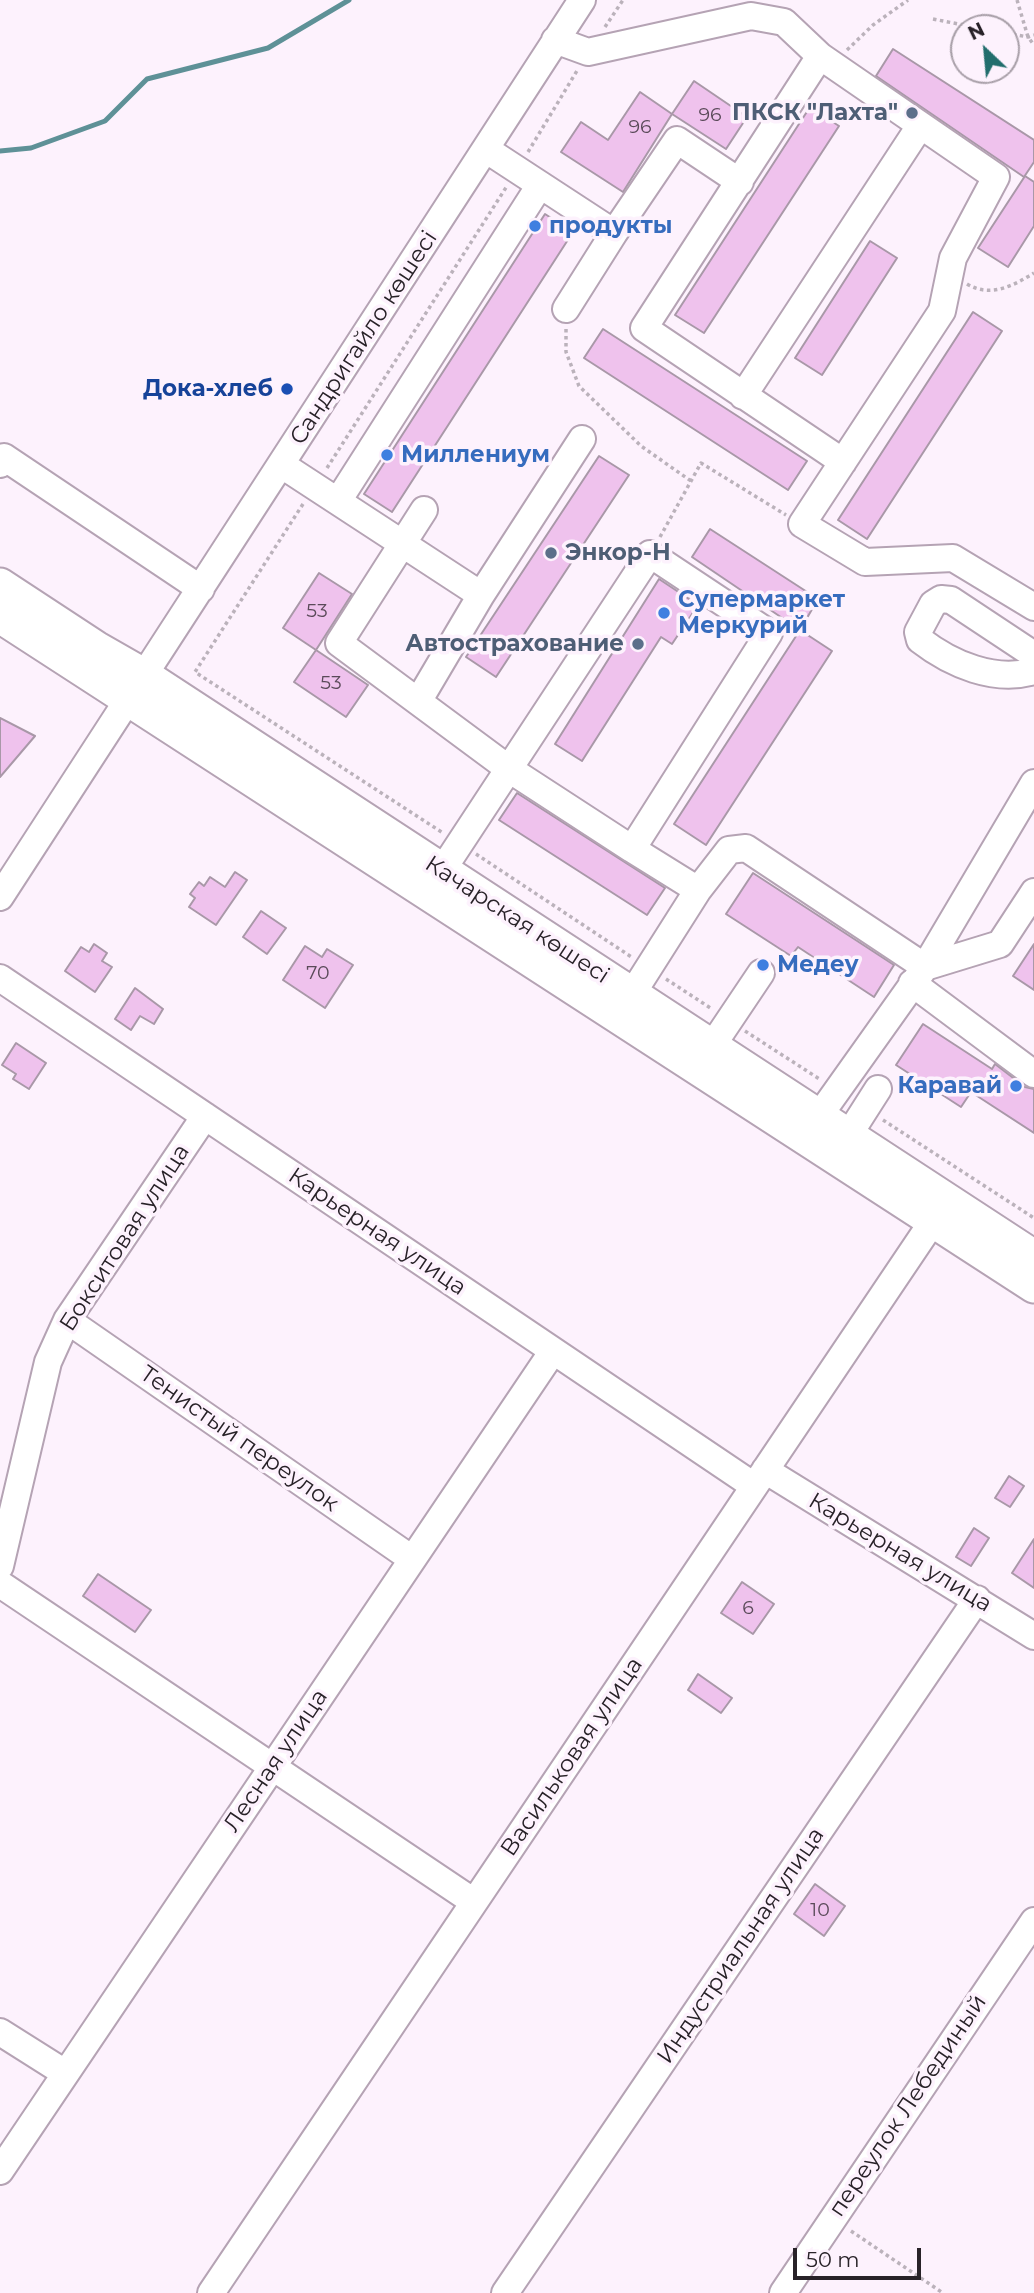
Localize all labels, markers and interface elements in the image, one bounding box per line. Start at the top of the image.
north arrow [950,14,1020,84]
text: N [965,18,988,45]
place label: ПКСК "Лахта" [732,99,898,127]
house number: 96 [698,104,722,126]
marker: ПКСК "Лахта" [904,105,920,121]
house number: 96 [628,116,652,138]
place label: продукты [549,212,673,240]
marker: продукты [527,218,543,234]
street label: Сандригайло көшесі [284,226,444,450]
place label: Дока-хлеб [143,375,273,403]
marker: Дока-хлеб [279,381,295,397]
place label: Миллениум [401,441,550,469]
marker: Миллениум [379,447,395,463]
place label: Энкор-Н [565,539,671,567]
marker: Энкор-Н [543,545,559,561]
place label: Супермаркет Меркурий [678,586,845,640]
house number: 53 [306,600,328,622]
marker: Супермаркет Меркурий [656,605,672,621]
place label: Автострахование [405,630,624,658]
marker: Автострахование [630,636,646,652]
house number: 53 [320,672,342,694]
street label: Качарская көшесі [420,850,614,990]
place label: Медеу [777,951,859,979]
marker: Медеу [755,957,771,973]
house number: 70 [306,962,330,984]
place label: Каравай [897,1072,1002,1100]
marker: Каравай [1008,1078,1024,1094]
street label: Бокситовая улица [54,1139,196,1337]
street label: Карьерная улица [283,1162,471,1302]
street label: Тенистый переулок [135,1360,343,1518]
street label: Карьерная улица [803,1487,997,1619]
house number: 6 [742,1597,754,1619]
street label: Васильковая улица [495,1652,649,1862]
street label: Лесная улица [218,1685,334,1837]
street label: Индустриальная улица [652,1823,830,2069]
house number: 10 [810,1899,830,1921]
street label: переулок Лебединый [823,1990,993,2222]
scale bar [796,2234,924,2278]
text: 50 m [806,2247,860,2272]

